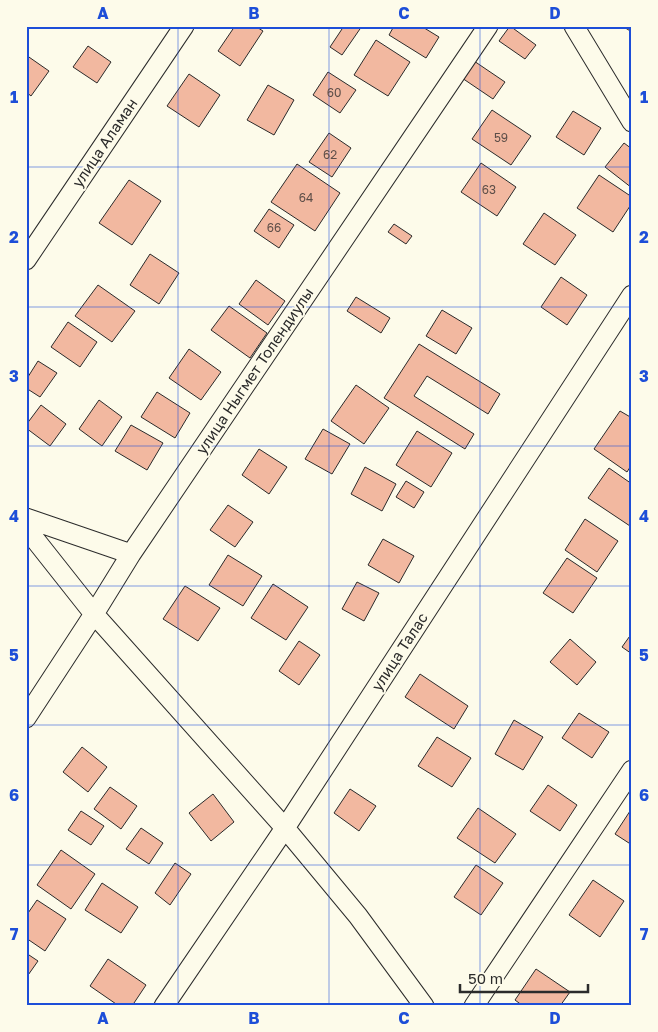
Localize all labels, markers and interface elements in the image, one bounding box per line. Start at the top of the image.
text: A [97,3,109,23]
text: B [248,3,260,23]
text: C [398,3,410,23]
text: D [549,3,561,23]
house number: 60 [327,85,341,100]
text: 1 [10,87,18,107]
text: 1 [640,87,648,107]
street label: улица Аламан [68,94,141,190]
house number: 59 [494,130,508,145]
house number: 62 [323,147,337,162]
house number: 63 [482,182,496,197]
house number: 64 [299,190,313,205]
house number: 66 [267,220,281,235]
text: 2 [9,227,19,247]
text: 2 [639,227,649,247]
street label: улица Ныгмет Толендиулы [192,284,317,457]
text: 3 [9,366,19,386]
text: 3 [639,366,649,386]
text: 4 [9,506,19,526]
text: 4 [639,506,649,526]
street label: улица Талас [367,609,431,694]
text: 5 [9,645,19,665]
text: 5 [639,645,649,665]
text: 6 [9,785,19,805]
text: 6 [639,785,649,805]
text: 7 [10,924,19,944]
text: 7 [640,924,649,944]
scale bar [460,962,588,994]
text: 50 m [468,969,503,987]
text: A [97,1008,109,1028]
text: B [248,1008,260,1028]
text: C [398,1008,410,1028]
text: D [549,1008,561,1028]

